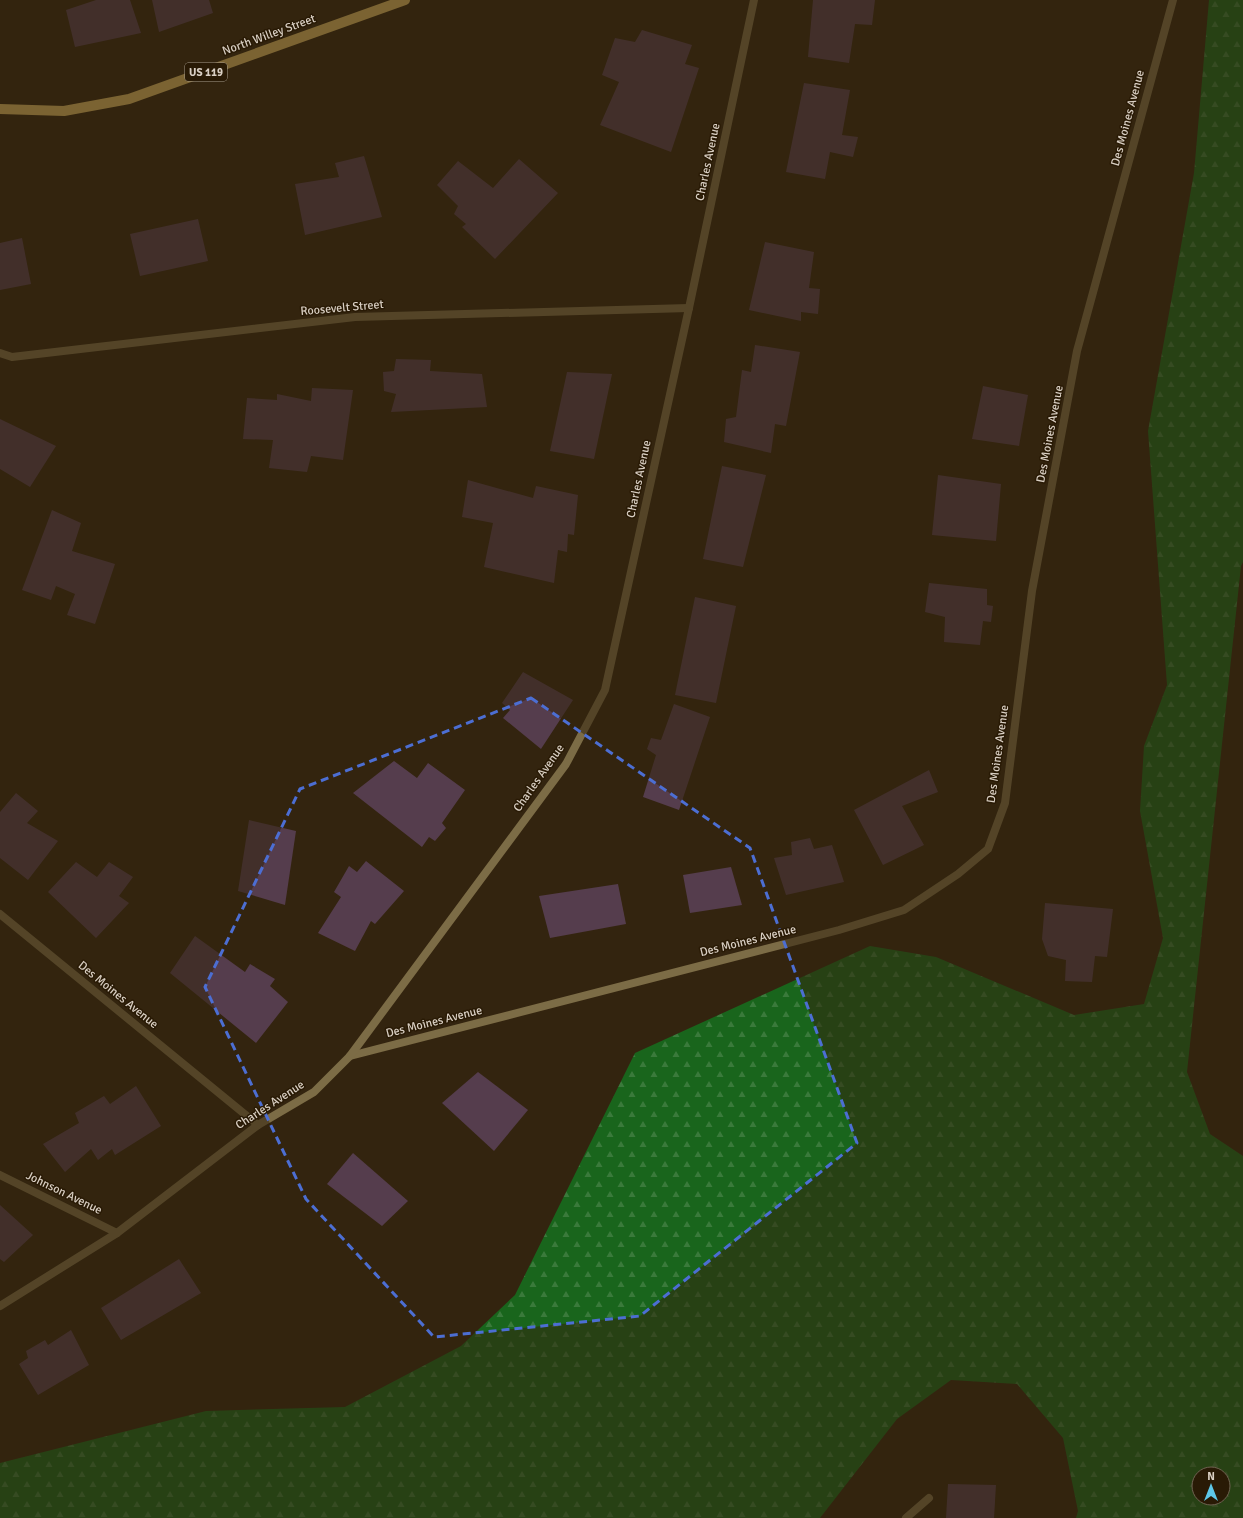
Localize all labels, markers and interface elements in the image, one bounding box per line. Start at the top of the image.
street label: North Willey Street [220,11,318,59]
road number: US 119 [185,63,227,81]
street label: Des Moines Avenue [1108,68,1148,168]
street label: Charles Avenue [692,122,724,202]
street label: Roosevelt Street [300,297,384,319]
street label: Des Moines Avenue [1033,384,1067,484]
street label: Charles Avenue [623,439,655,519]
street label: Des Moines Avenue [984,704,1012,804]
street label: Charles Avenue [510,741,568,815]
street label: Des Moines Avenue [698,922,798,960]
street label: Des Moines Avenue [75,958,161,1032]
street label: Des Moines Avenue [384,1003,484,1041]
street label: Charles Avenue [233,1077,307,1133]
street label: Johnson Avenue [23,1168,105,1218]
north arrow [1191,1466,1231,1506]
text: N [1207,1470,1215,1483]

